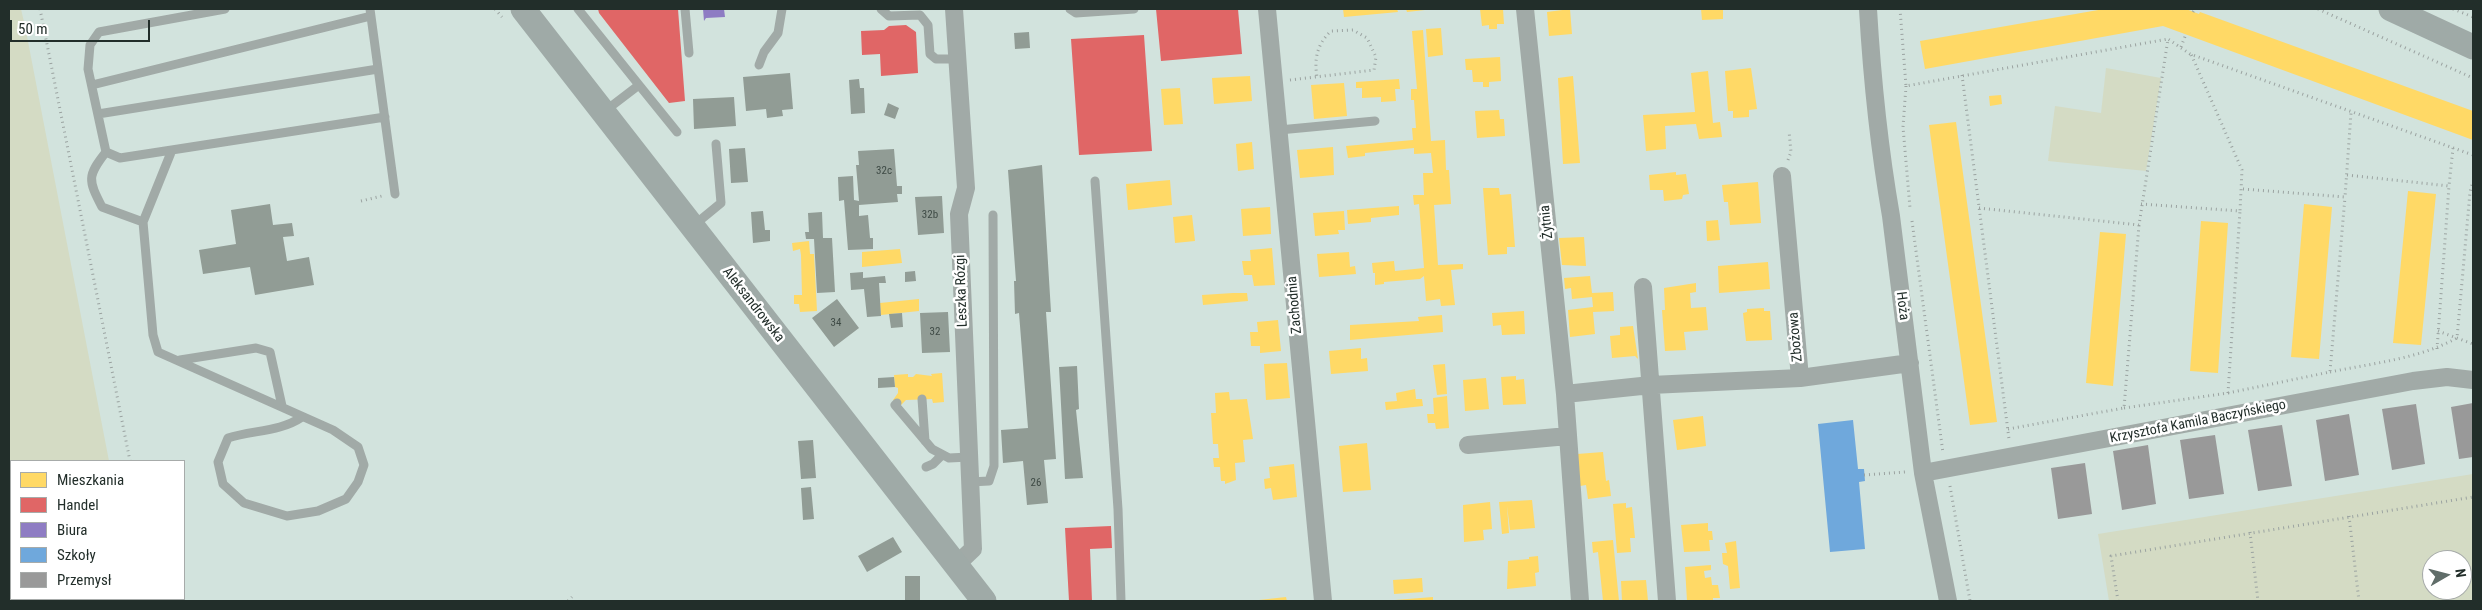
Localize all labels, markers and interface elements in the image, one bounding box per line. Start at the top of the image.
scale bar [12,10,152,42]
text: 50 m [18,20,48,38]
house number: 32c [876,164,892,178]
street label: Żytnia [1537,204,1557,240]
house number: 32b [922,208,938,222]
street label: Leszka Rózgi [952,254,972,328]
street label: Aleksandrowska [718,264,788,346]
street label: Zachodnia [1284,275,1306,335]
street label: Hoża [1892,291,1912,321]
street label: Zbożowa [1785,311,1807,363]
house number: 34 [831,316,841,330]
house number: 32 [930,325,940,339]
street label: Krzysztofa Kamila Baczyńskiego [2109,397,2287,447]
legend [10,460,185,600]
text: Mieszkania [57,471,124,489]
house number: 26 [1031,476,1041,490]
text: Handel [57,496,99,514]
text: Biura [57,521,87,539]
text: Szkoły [57,546,96,564]
north arrow [2422,550,2472,600]
text: N [2452,568,2469,578]
text: Przemysł [57,571,112,589]

